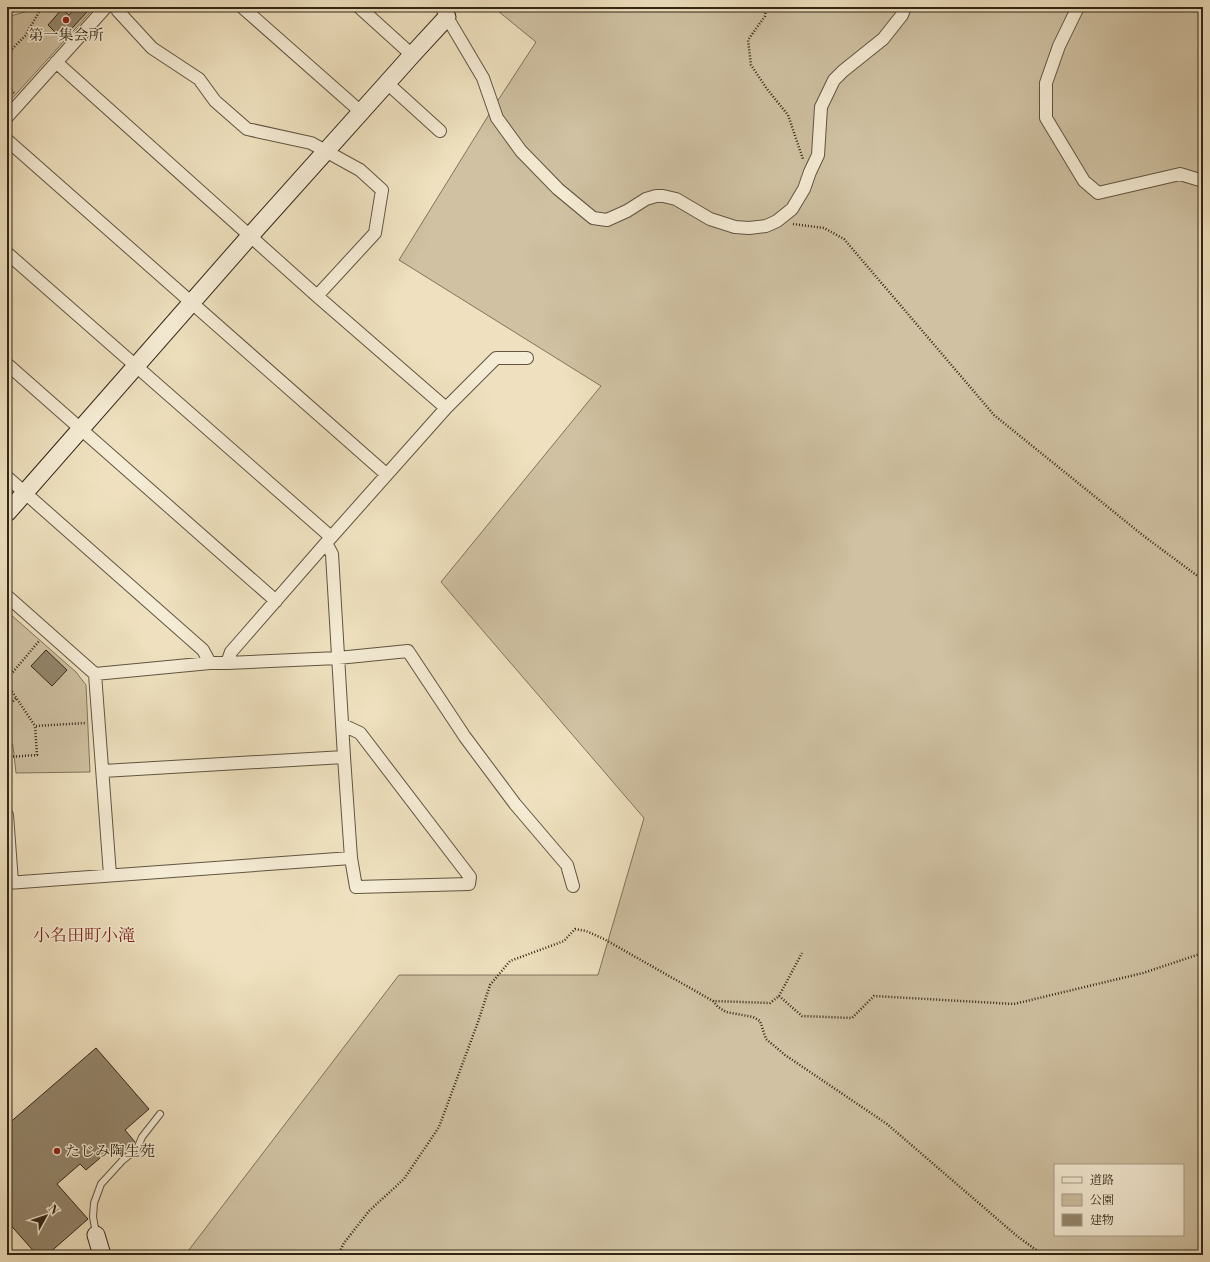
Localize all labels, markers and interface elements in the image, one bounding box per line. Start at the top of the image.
marker: 第一集会所 [61,15,71,25]
place label: 第一集会所 [28,26,104,45]
district label: 小名田町小滝 [33,925,135,947]
place label: たじみ陶生苑 [65,1142,155,1161]
marker: たじみ陶生苑 [52,1146,62,1156]
legend [1054,1164,1184,1236]
text: 道路 [1090,1173,1114,1188]
text: 公園 [1090,1193,1114,1208]
north arrow [26,1196,66,1236]
text: N [45,1202,61,1218]
text: 建物 [1090,1213,1114,1228]

